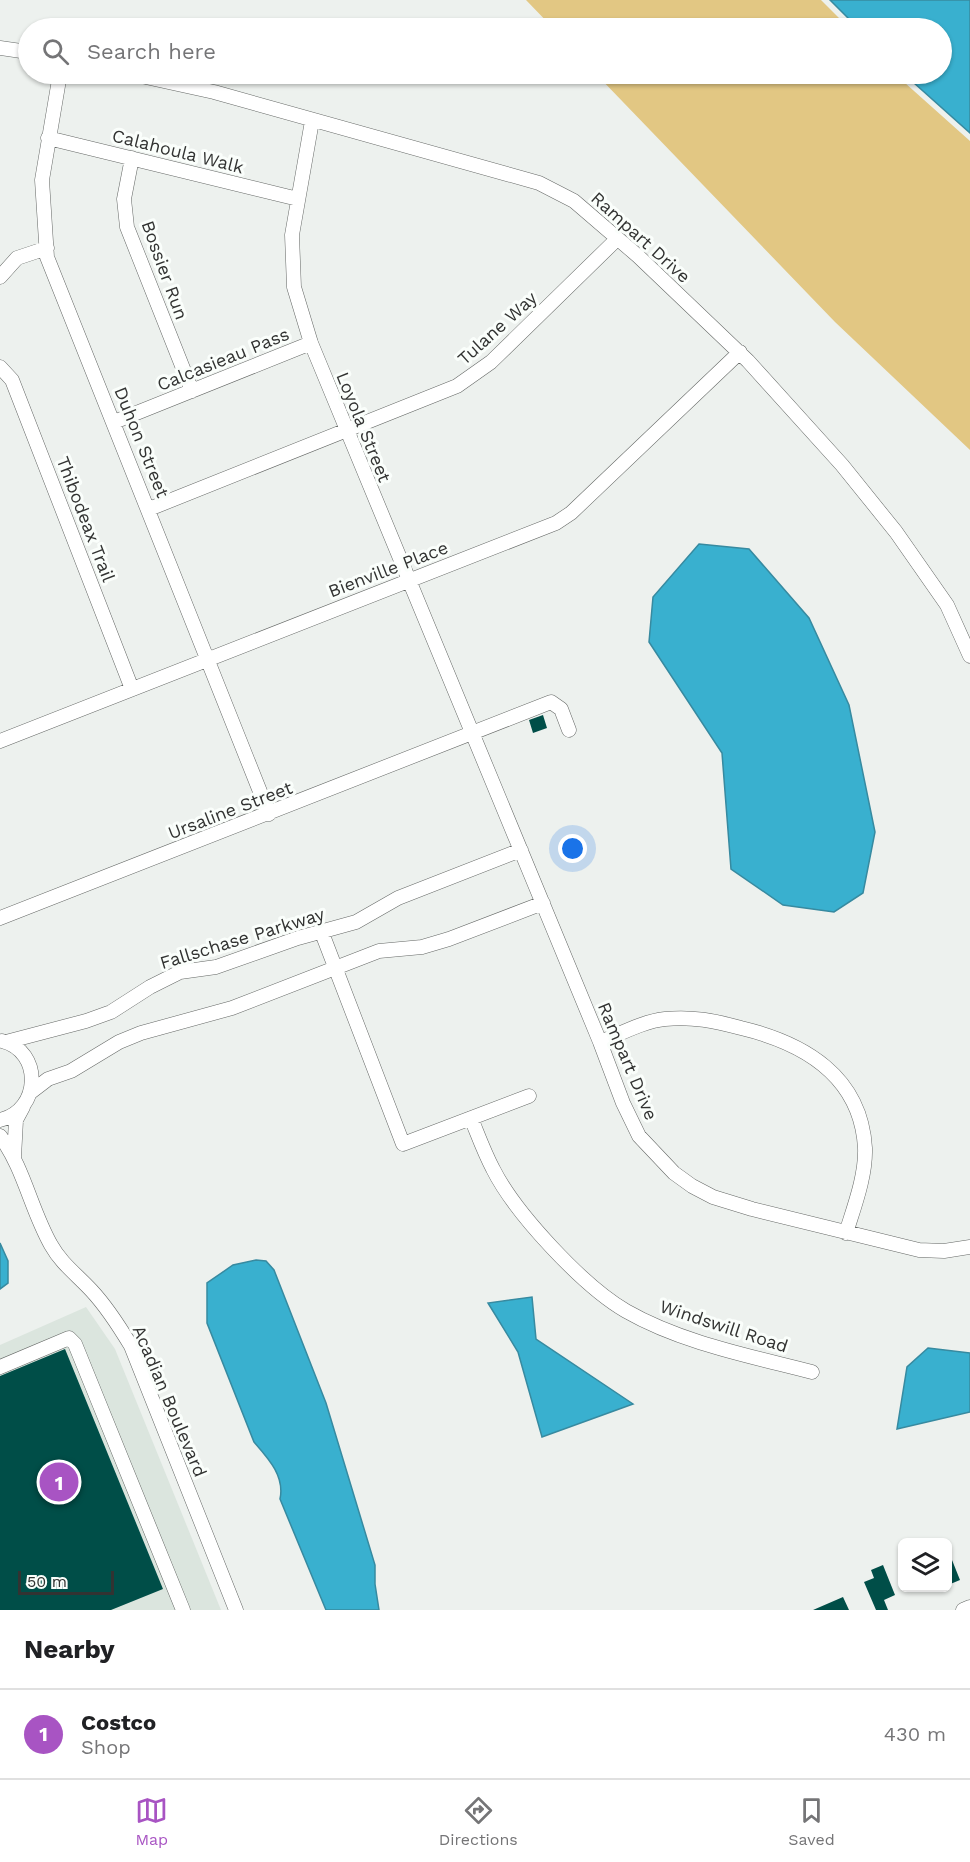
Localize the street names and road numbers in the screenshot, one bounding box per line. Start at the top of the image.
street label: Calahoula Walk [110,125,246,177]
street label: Rampart Drive [587,187,695,287]
street label: Bossier Run [137,218,193,322]
street label: Tulane Way [453,287,541,369]
street label: Calcasieau Pass [154,323,292,395]
street label: Loyola Street [332,369,396,485]
street label: Duhon Street [110,384,174,501]
street label: Thibodeax Trail [52,453,120,585]
street label: Bienville Place [325,536,451,602]
street label: Ursaline Street [165,776,296,843]
street label: Fallschase Parkway [157,903,327,973]
street label: Rampart Drive [594,999,662,1123]
street label: Windswill Road [657,1295,791,1357]
street label: Acadian Boulevard [129,1322,211,1480]

